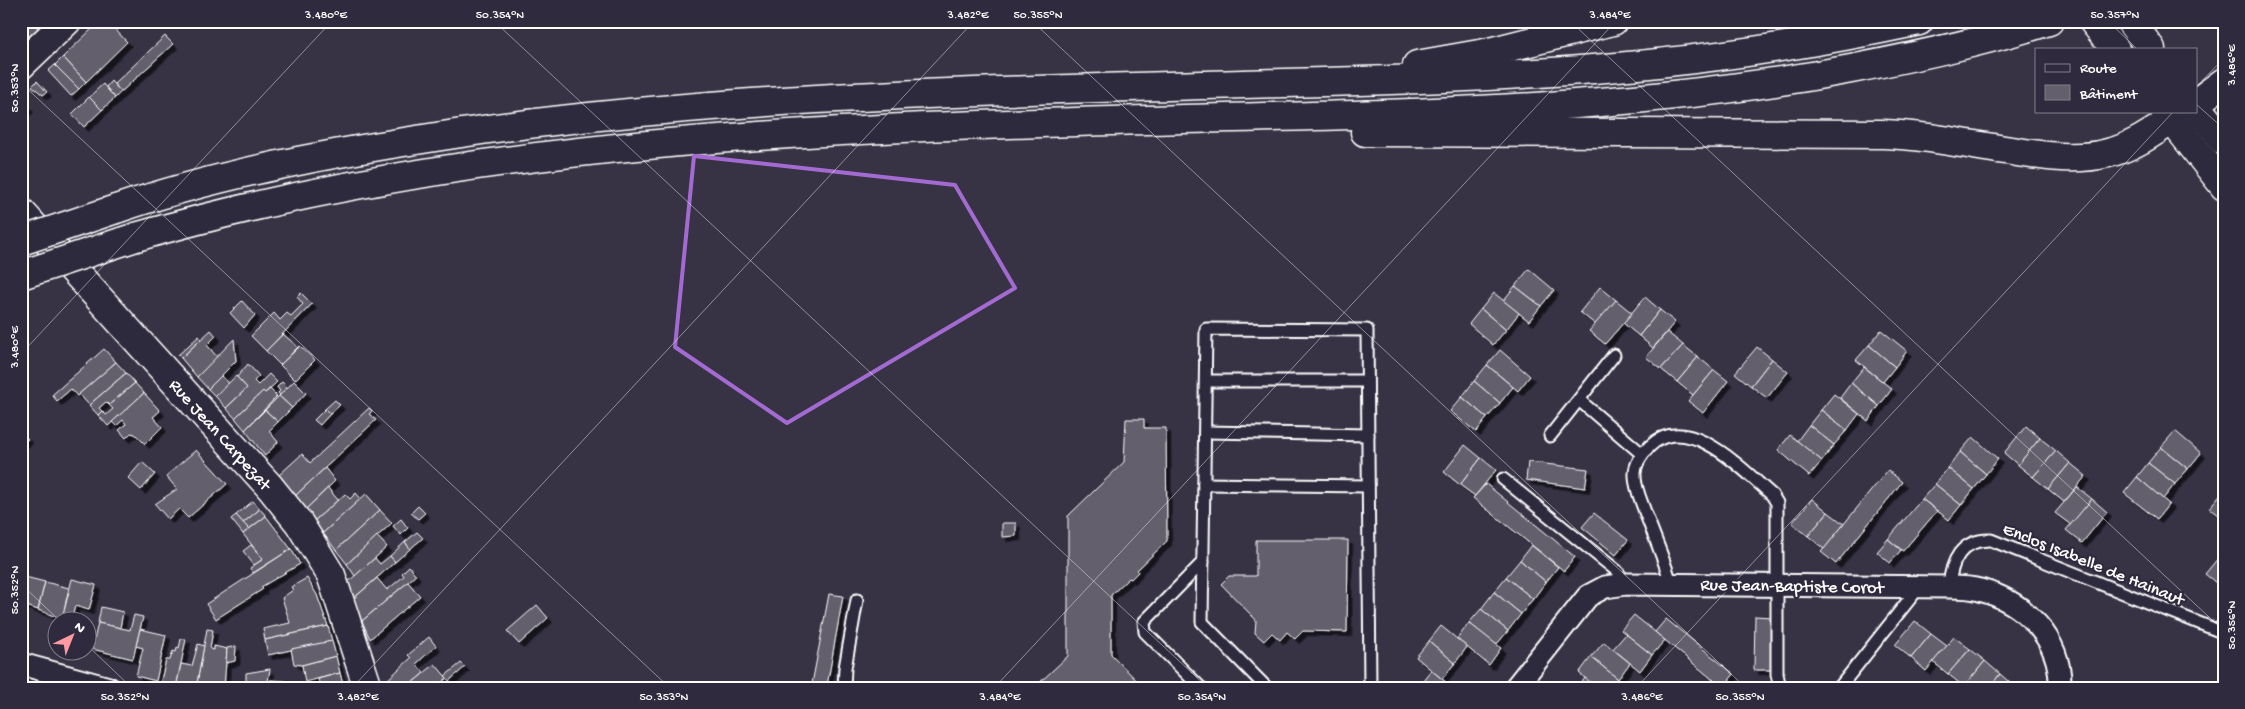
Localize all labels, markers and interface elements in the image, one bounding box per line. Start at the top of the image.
text: 3.480°E [304,9,347,23]
text: 50.354°N [476,9,524,23]
text: 3.482°E [946,9,989,23]
text: 50.355°N [1014,9,1063,23]
text: 3.484°E [1589,9,1631,23]
text: 50.357°N [2091,9,2140,23]
text: 3.486°E [2226,44,2240,87]
legend [2035,48,2198,112]
text: Route [2080,60,2117,78]
text: 50.353°N [9,63,23,112]
text: Bâtiment [2079,86,2139,104]
text: 3.480°E [9,326,23,369]
street label: Rue Jean Carpezat [164,376,276,497]
street label: Enclos Isabelle de Hainaut [1999,519,2188,612]
text: 50.352°N [9,566,23,614]
street label: Rue Jean-Baptiste Corot [1700,575,1885,600]
text: 50.356°N [2226,600,2240,649]
north arrow [48,612,98,662]
text: N [70,619,88,638]
text: 50.352°N [101,691,149,705]
text: 3.482°E [336,691,379,705]
text: 50.353°N [640,691,689,705]
text: 3.484°E [979,691,1021,705]
text: 50.354°N [1178,691,1226,705]
text: 3.486°E [1620,691,1663,705]
text: 50.355°N [1716,691,1765,705]

